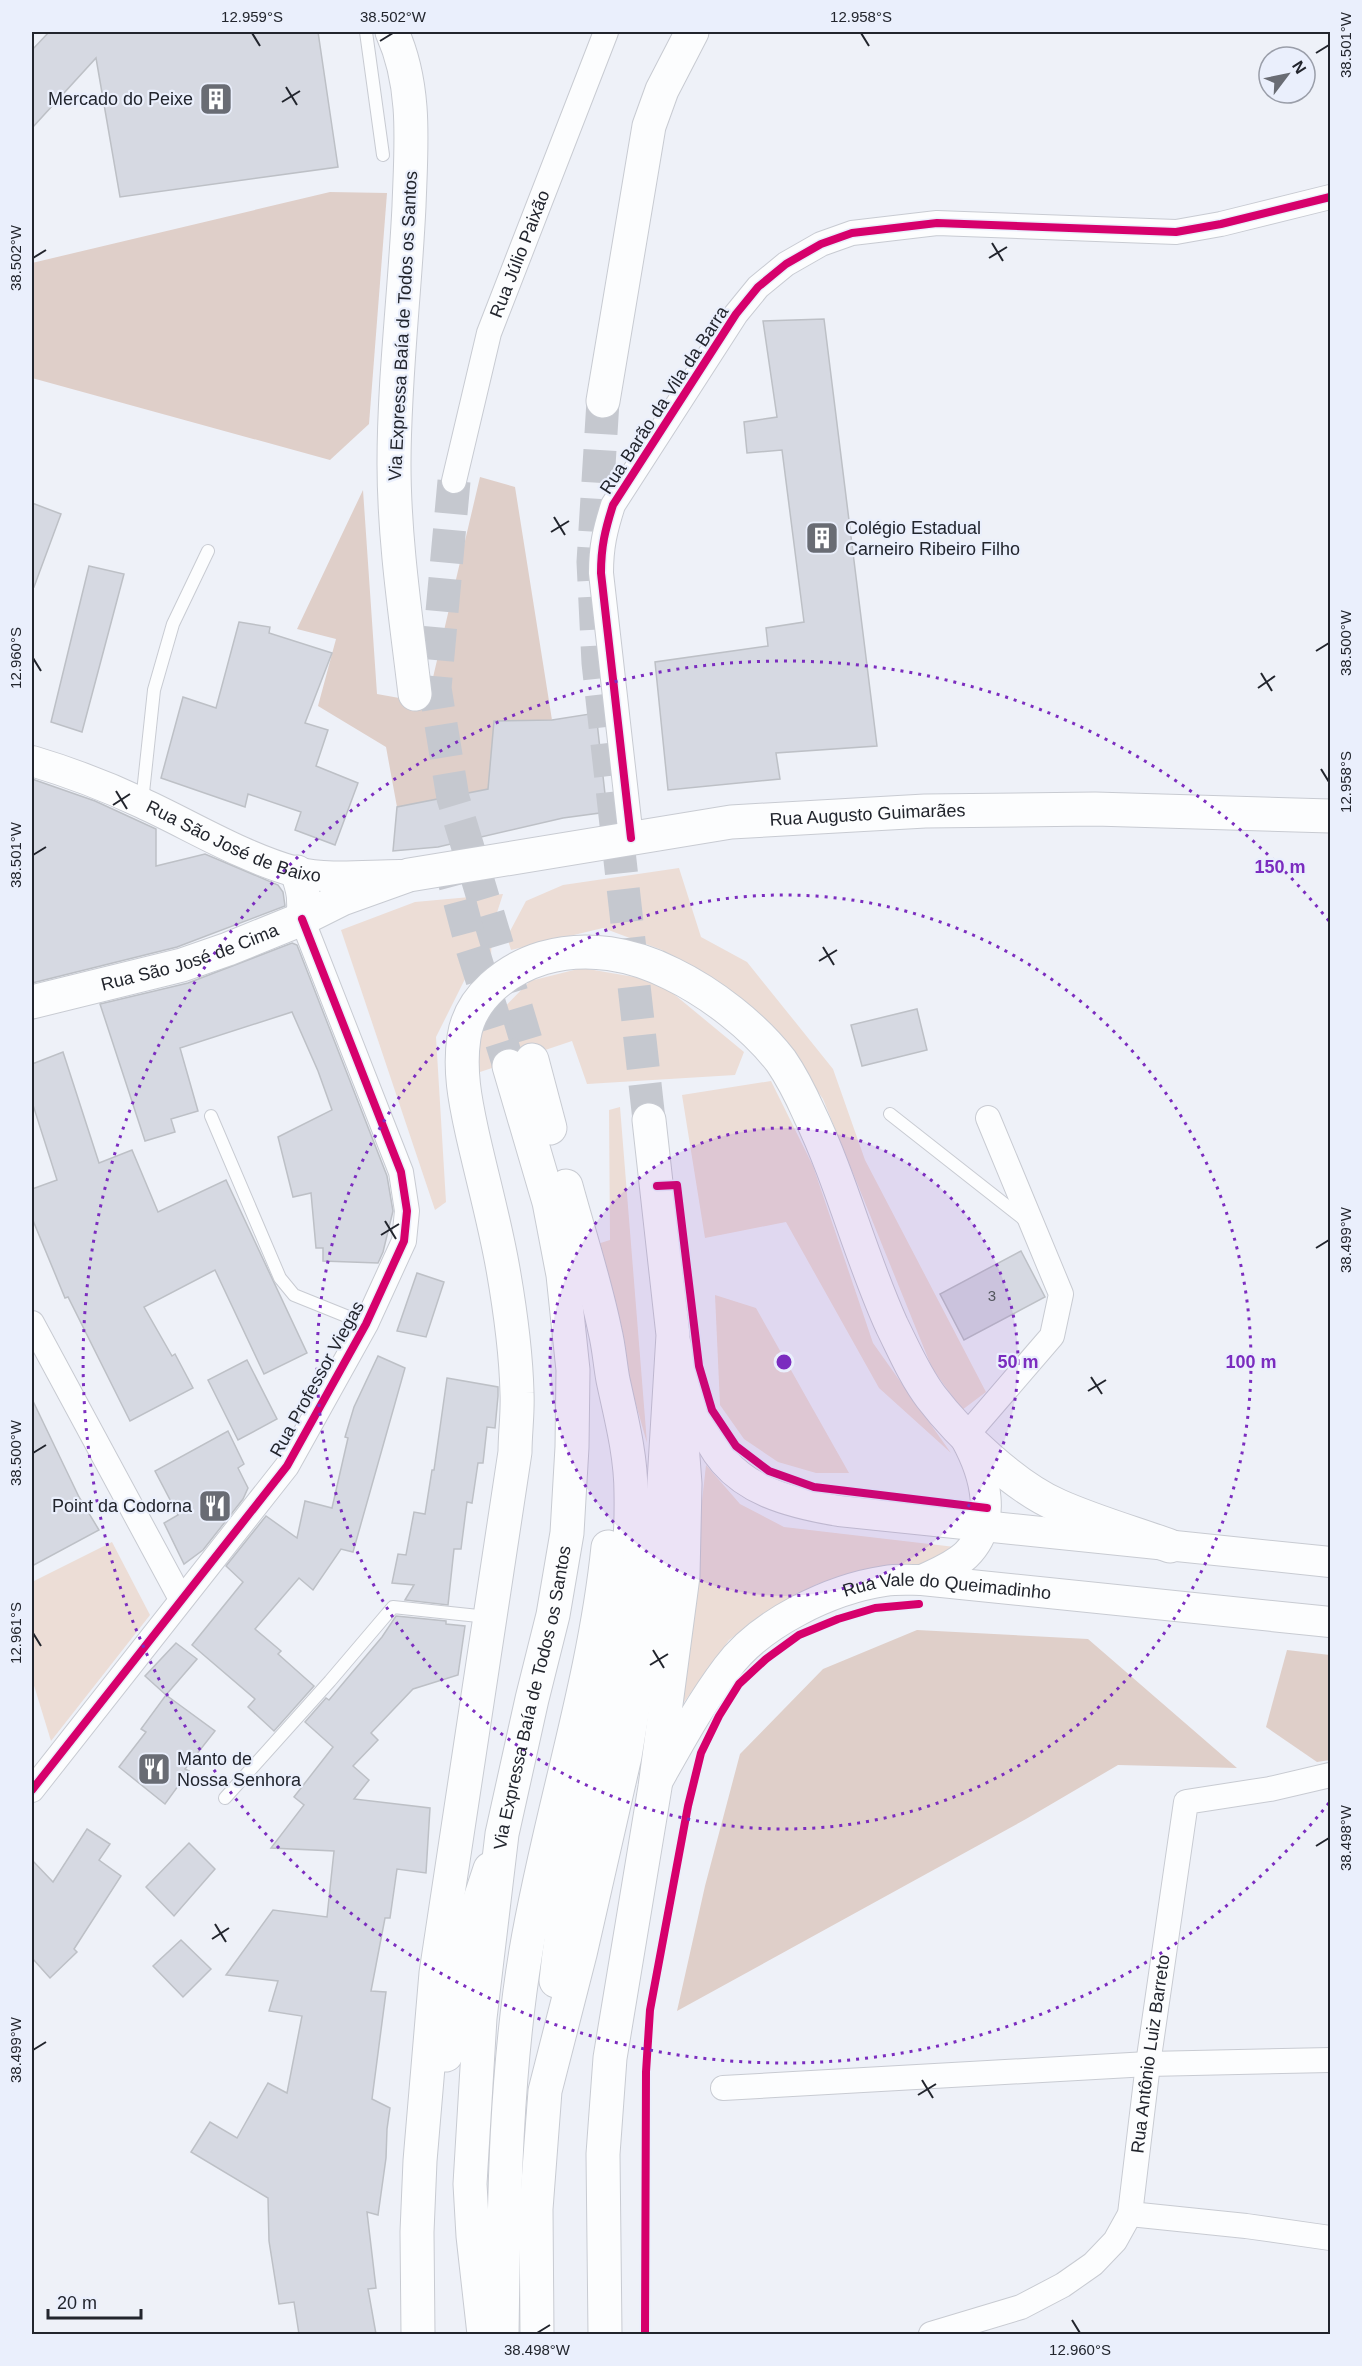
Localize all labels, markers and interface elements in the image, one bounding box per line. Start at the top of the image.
text: 12.959°S [221,8,283,25]
text: 38.502°W [360,8,427,25]
text: 12.958°S [830,8,892,25]
text: 38.501°W [1337,11,1354,78]
north arrow [1257,45,1317,105]
text: N [1289,58,1310,77]
building icon: Mercado do Peixe [198,81,234,117]
place label: Mercado do Peixe [48,89,193,109]
street label: Via Expressa Baía de Todos os Santos [385,170,421,482]
street label: Rua Júlio Paixão [486,187,554,320]
text: 38.502°W [7,224,24,291]
street label: Rua Barão da Vila da Barra [596,302,733,498]
place label: Colégio Estadual Carneiro Ribeiro Filho [845,518,1020,559]
building icon: Colégio Estadual Carneiro Ribeiro Filho [804,520,840,556]
text: 38.500°W [1337,609,1354,676]
text: 12.960°S [7,627,24,689]
text: 12.958°S [1337,751,1354,813]
street label: Rua São José de Baixo [143,796,322,886]
street label: Rua Augusto Guimarães [769,801,966,830]
text: 38.501°W [7,821,24,888]
text: 150 m [1254,857,1306,877]
street label: Rua São José de Cima [99,919,282,995]
text: 38.499°W [1337,1206,1354,1273]
house number: 3 [988,1287,996,1304]
street label: Rua Professor Viegas [266,1298,368,1460]
centre of rings [774,1352,794,1372]
text: 50 m [997,1352,1039,1372]
text: 100 m [1225,1352,1277,1372]
text: 38.500°W [7,1419,24,1486]
restaurant icon: Point da Codorna [197,1488,233,1524]
place label: Point da Codorna [52,1496,193,1516]
street label: Via Expressa Baía de Todos os Santos [490,1544,575,1851]
street label: Rua Vale do Queimadinho [840,1570,1052,1603]
text: 12.961°S [7,1602,24,1664]
place label: Manto de Nossa Senhora [177,1749,302,1790]
restaurant icon: Manto de Nossa Senhora [136,1751,172,1787]
text: 38.498°W [1337,1804,1354,1871]
street label: Rua Antônio Luiz Barreto [1127,1953,1174,2154]
text: 38.499°W [7,2016,24,2083]
scale bar [48,2282,141,2320]
text: 20 m [57,2293,97,2313]
text: 38.498°W [504,2341,571,2358]
text: 12.960°S [1049,2341,1111,2358]

